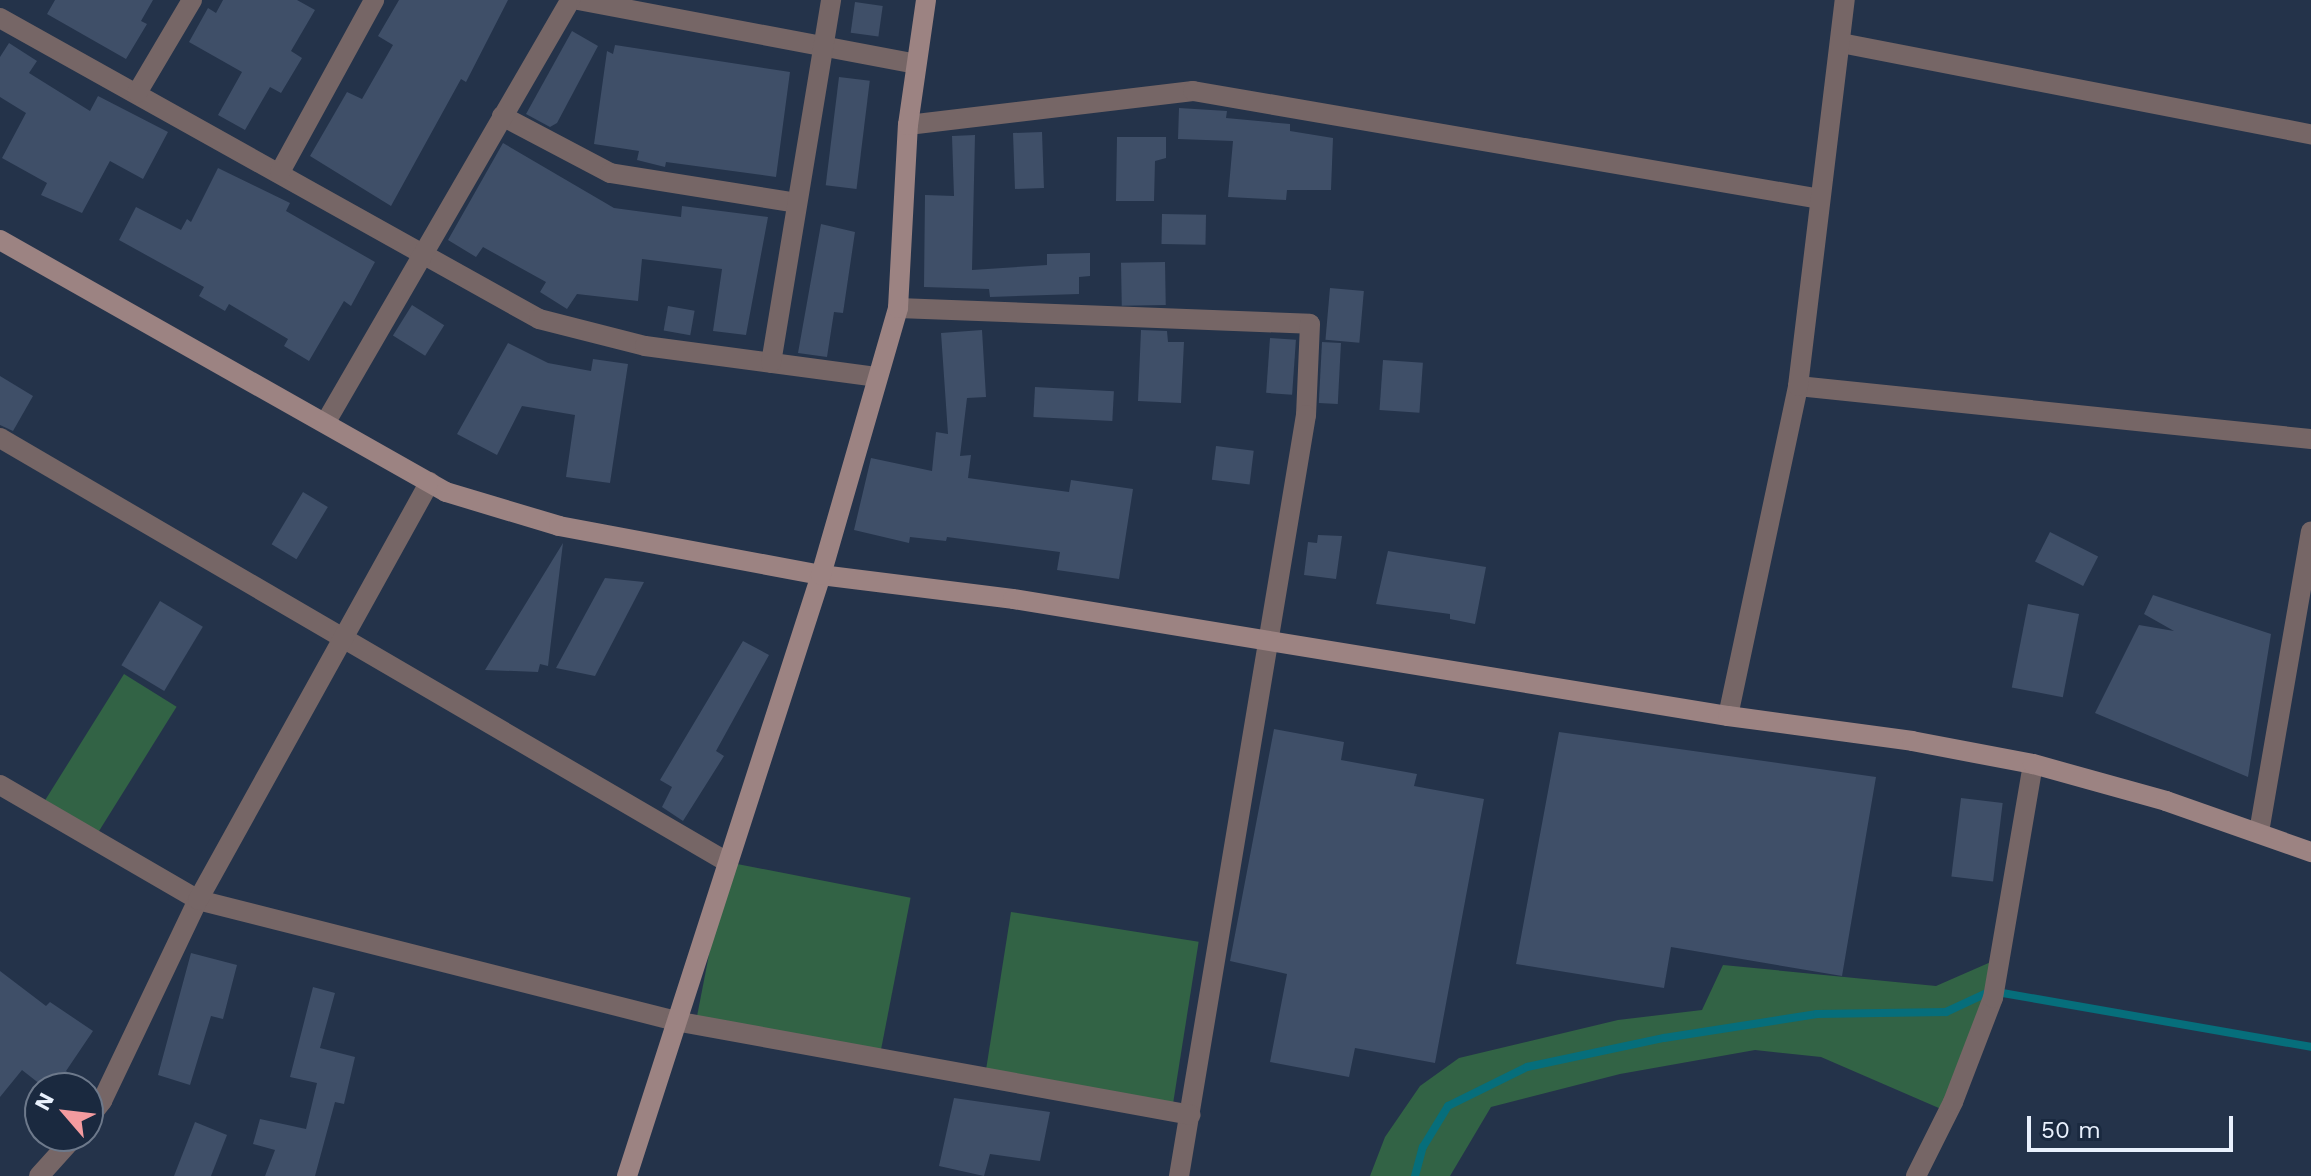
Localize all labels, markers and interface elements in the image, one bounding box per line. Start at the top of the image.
north arrow [24,1072,104,1152]
text: N [29,1088,59,1115]
scale bar [2031,1100,2237,1150]
text: 50 m [2041,1116,2101,1144]

